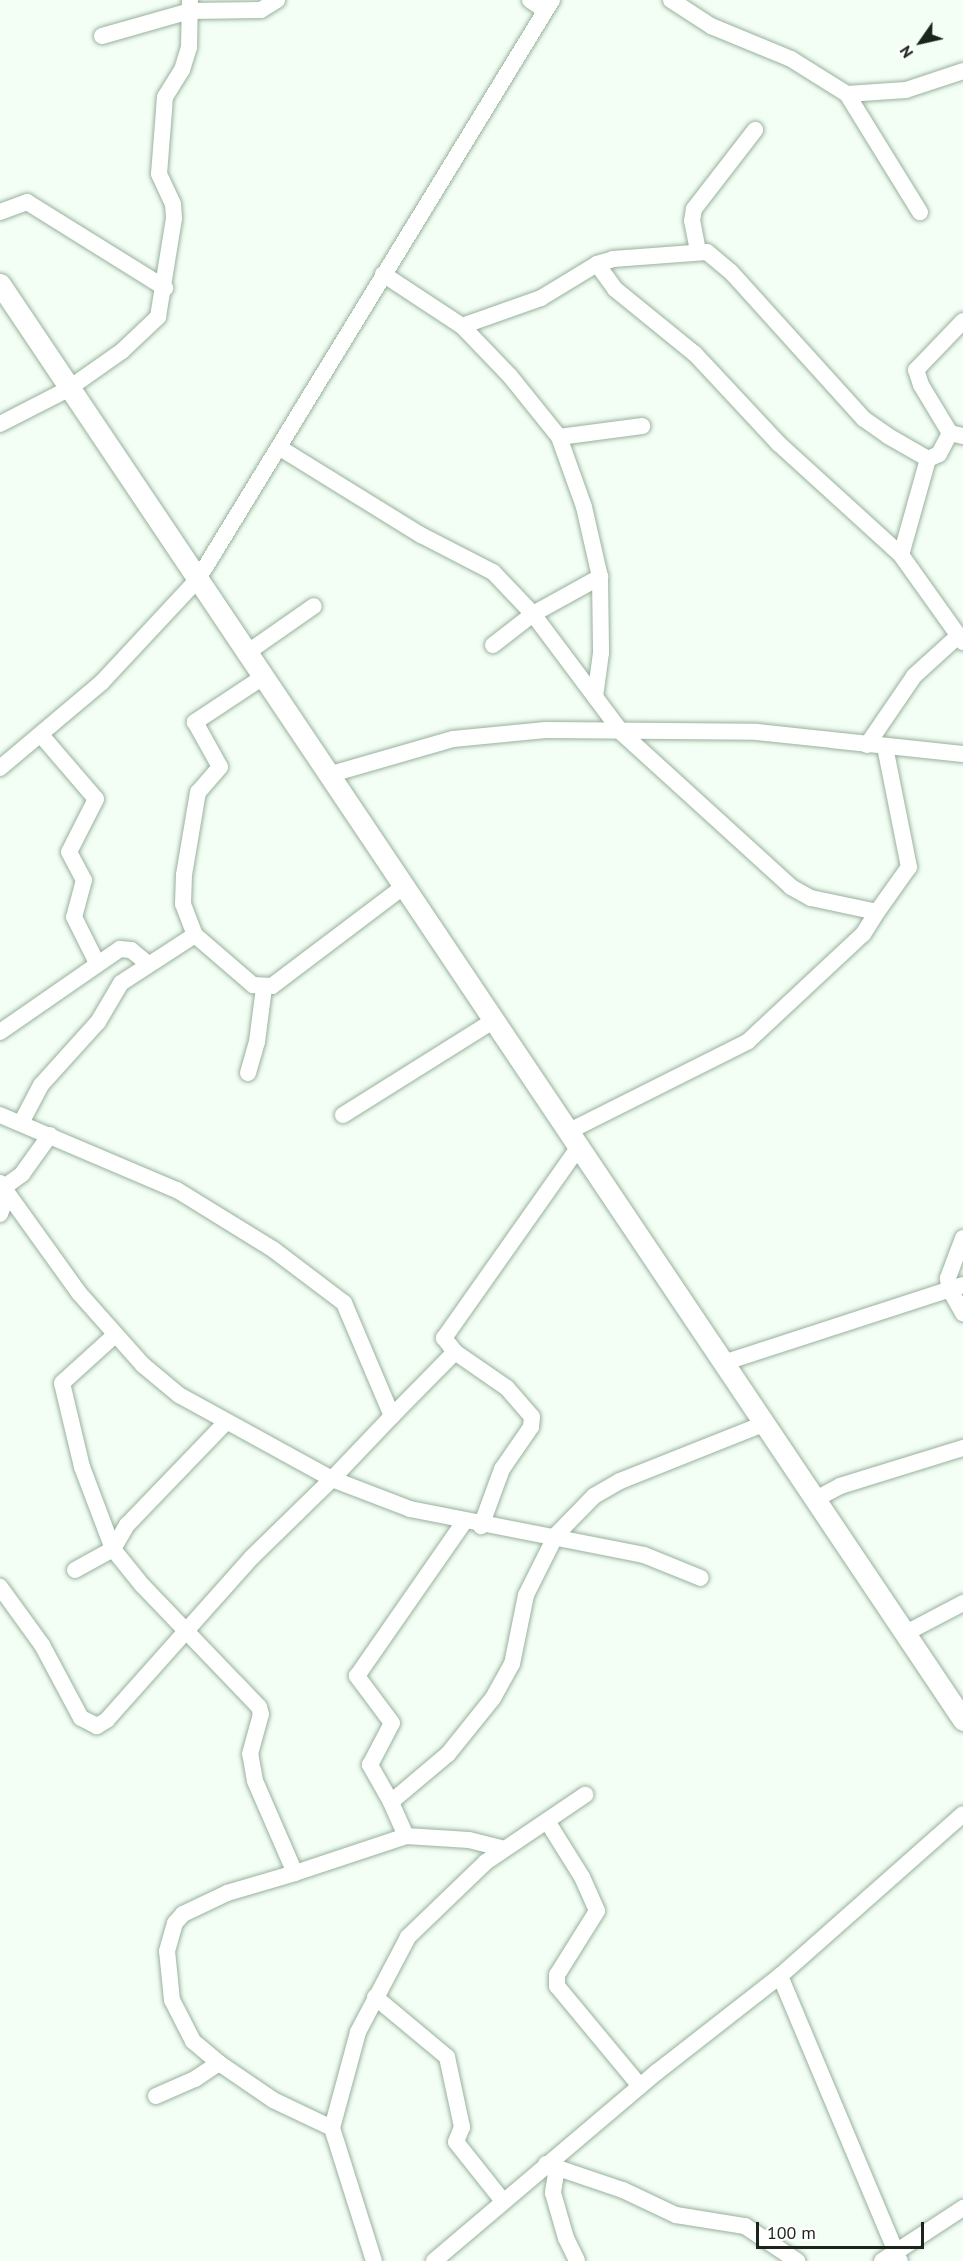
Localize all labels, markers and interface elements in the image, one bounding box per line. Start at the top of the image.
north arrow [891,12,951,72]
text: N [895,42,917,62]
scale bar [759,2210,927,2248]
text: 100 m [767,2221,816,2244]

